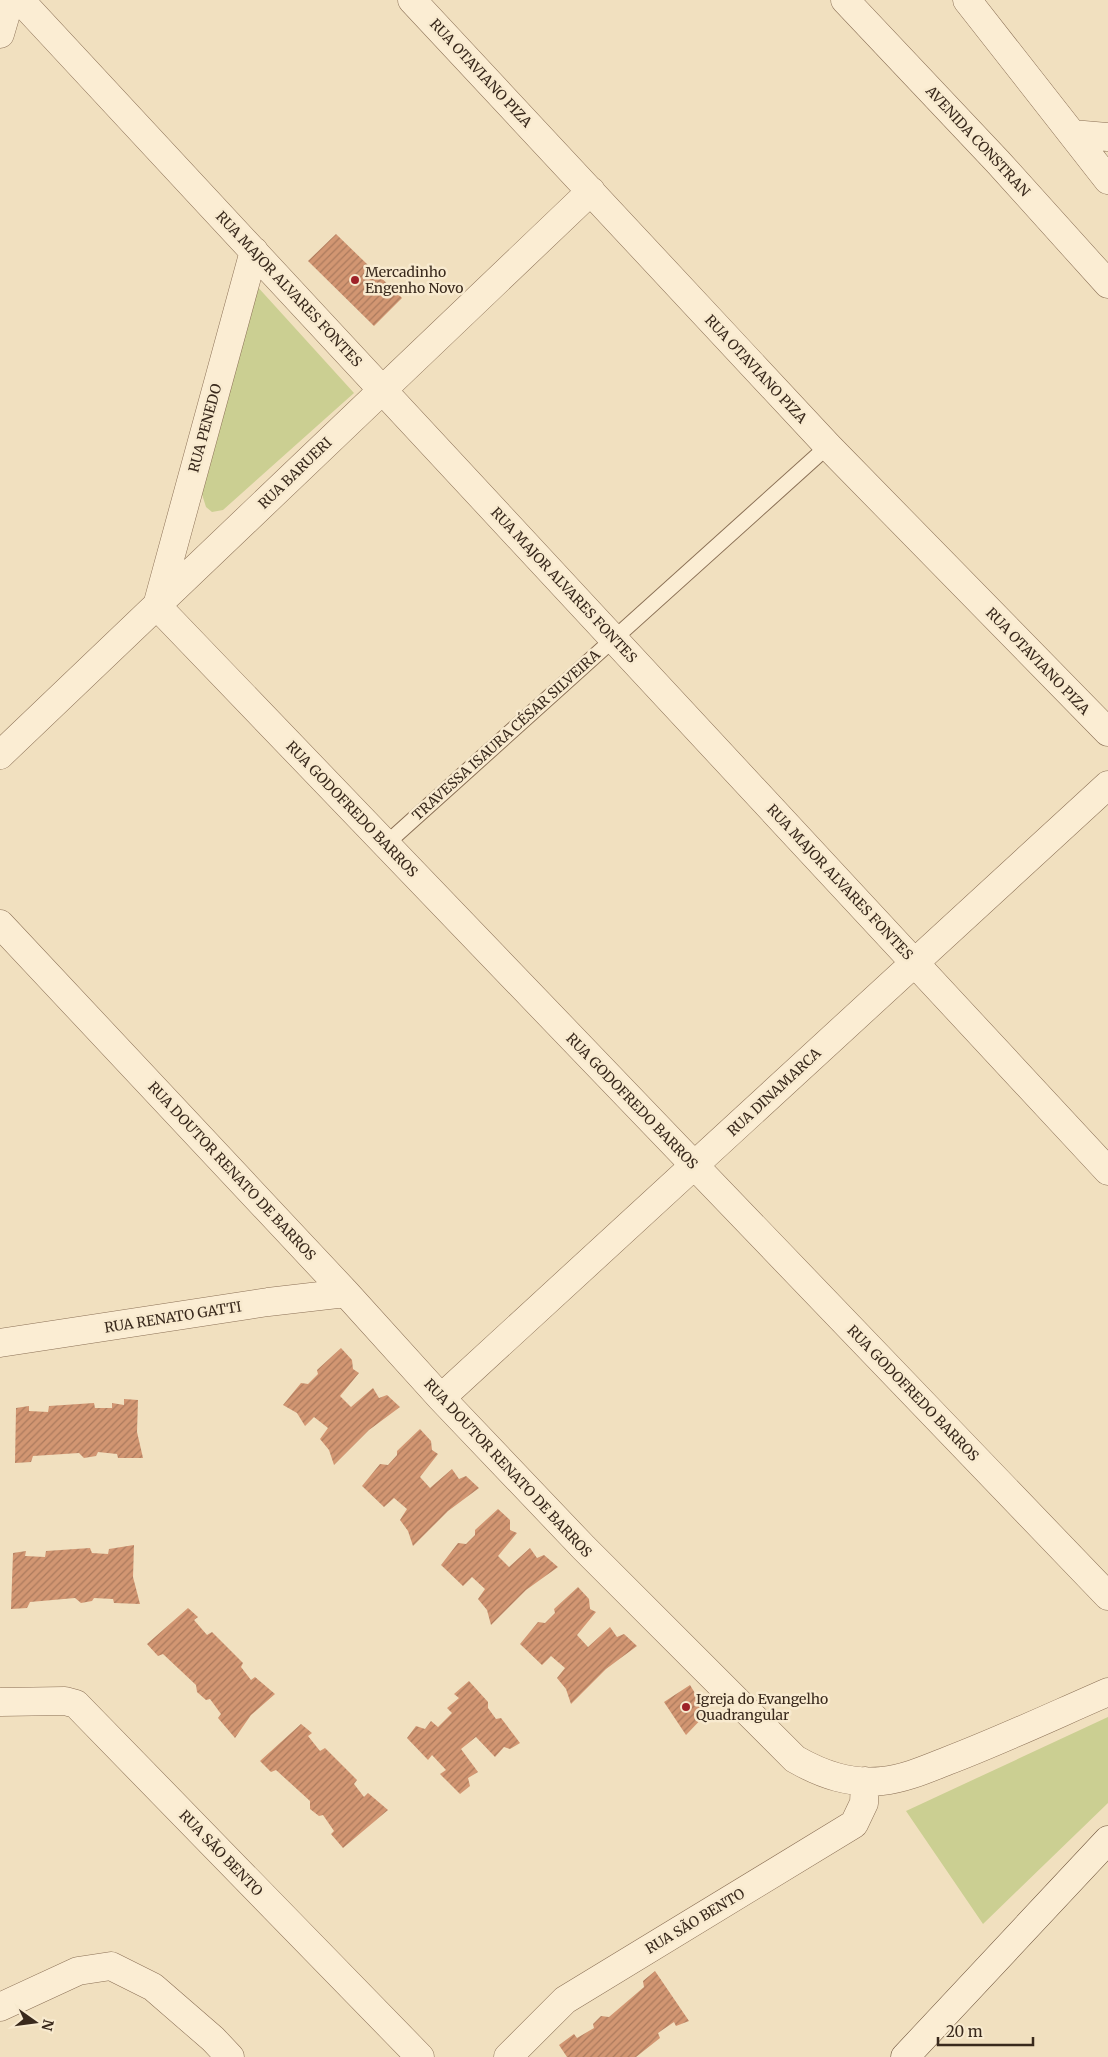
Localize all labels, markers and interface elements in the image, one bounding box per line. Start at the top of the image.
street label: RUA OTAVIANO PIZA [426,15,536,131]
street label: AVENIDA CONSTRAN [921,81,1034,200]
street label: RUA MAJOR ALVARES FONTES [212,208,366,370]
place label: Mercadinho Engenho Novo [365,263,463,297]
marker: Mercadinho Engenho Novo [349,274,361,286]
street label: RUA OTAVIANO PIZA [701,311,811,427]
street label: RUA PENEDO [185,382,225,474]
street label: RUA BARUERI [255,433,335,513]
street label: RUA MAJOR ALVARES FONTES [487,504,641,666]
street label: RUA OTAVIANO PIZA [982,604,1094,718]
street label: TRAVESSA ISAURA CÉSAR SILVEIRA [408,646,604,824]
street label: RUA GODOFREDO BARROS [282,737,422,881]
street label: RUA MAJOR ALVARES FONTES [763,801,917,963]
street label: RUA GODOFREDO BARROS [562,1029,702,1173]
street label: RUA DINAMARCA [723,1044,825,1140]
street label: RUA DOUTOR RENATO DE BARROS [144,1078,320,1264]
street label: RUA RENATO GATTI [103,1297,243,1337]
street label: RUA GODOFREDO BARROS [843,1321,983,1465]
street label: RUA DOUTOR RENATO DE BARROS [420,1375,596,1561]
place label: Igreja do Evangelho Quadrangular [696,1690,828,1724]
marker: Igreja do Evangelho Quadrangular [680,1701,692,1713]
street label: RUA SÃO BENTO [175,1806,267,1900]
street label: RUA SÃO BENTO [642,1884,748,1958]
north arrow [10,1997,60,2047]
scale bar [938,2014,1033,2046]
text: N [38,2018,58,2033]
text: 20 m [946,2022,983,2041]

